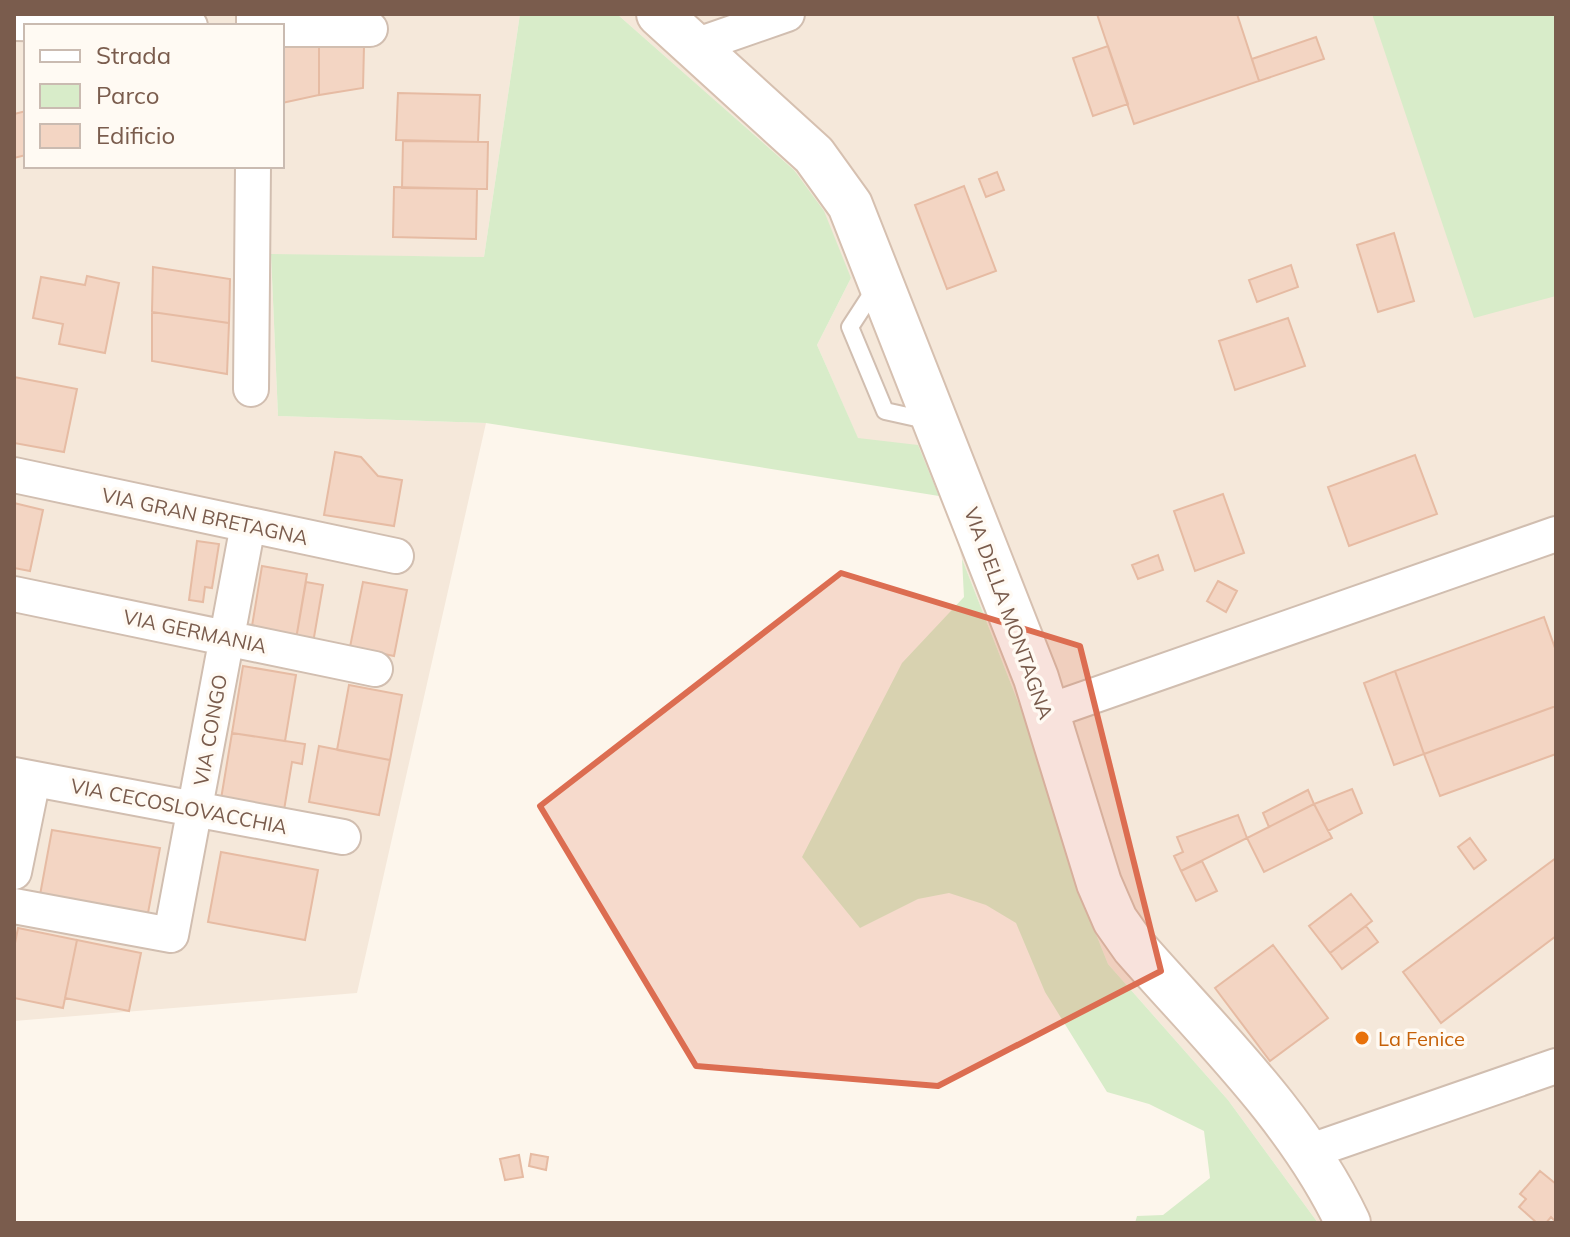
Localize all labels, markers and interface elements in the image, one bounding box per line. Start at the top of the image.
legend [24,24,284,168]
text: Strada [96,40,171,70]
text: Parco [96,80,159,110]
text: Edificio [96,120,175,150]
street label: VIA GRAN BRETAGNA [100,482,311,550]
street label: VIA DELLA MONTAGNA [959,504,1059,723]
street label: VIA GERMANIA [121,604,269,658]
street label: VIA CONGO [188,672,232,788]
street label: VIA CECOSLOVACCHIA [68,773,290,839]
place label: La Fenice [1378,1026,1465,1051]
marker: La Fenice [1353,1029,1371,1047]

